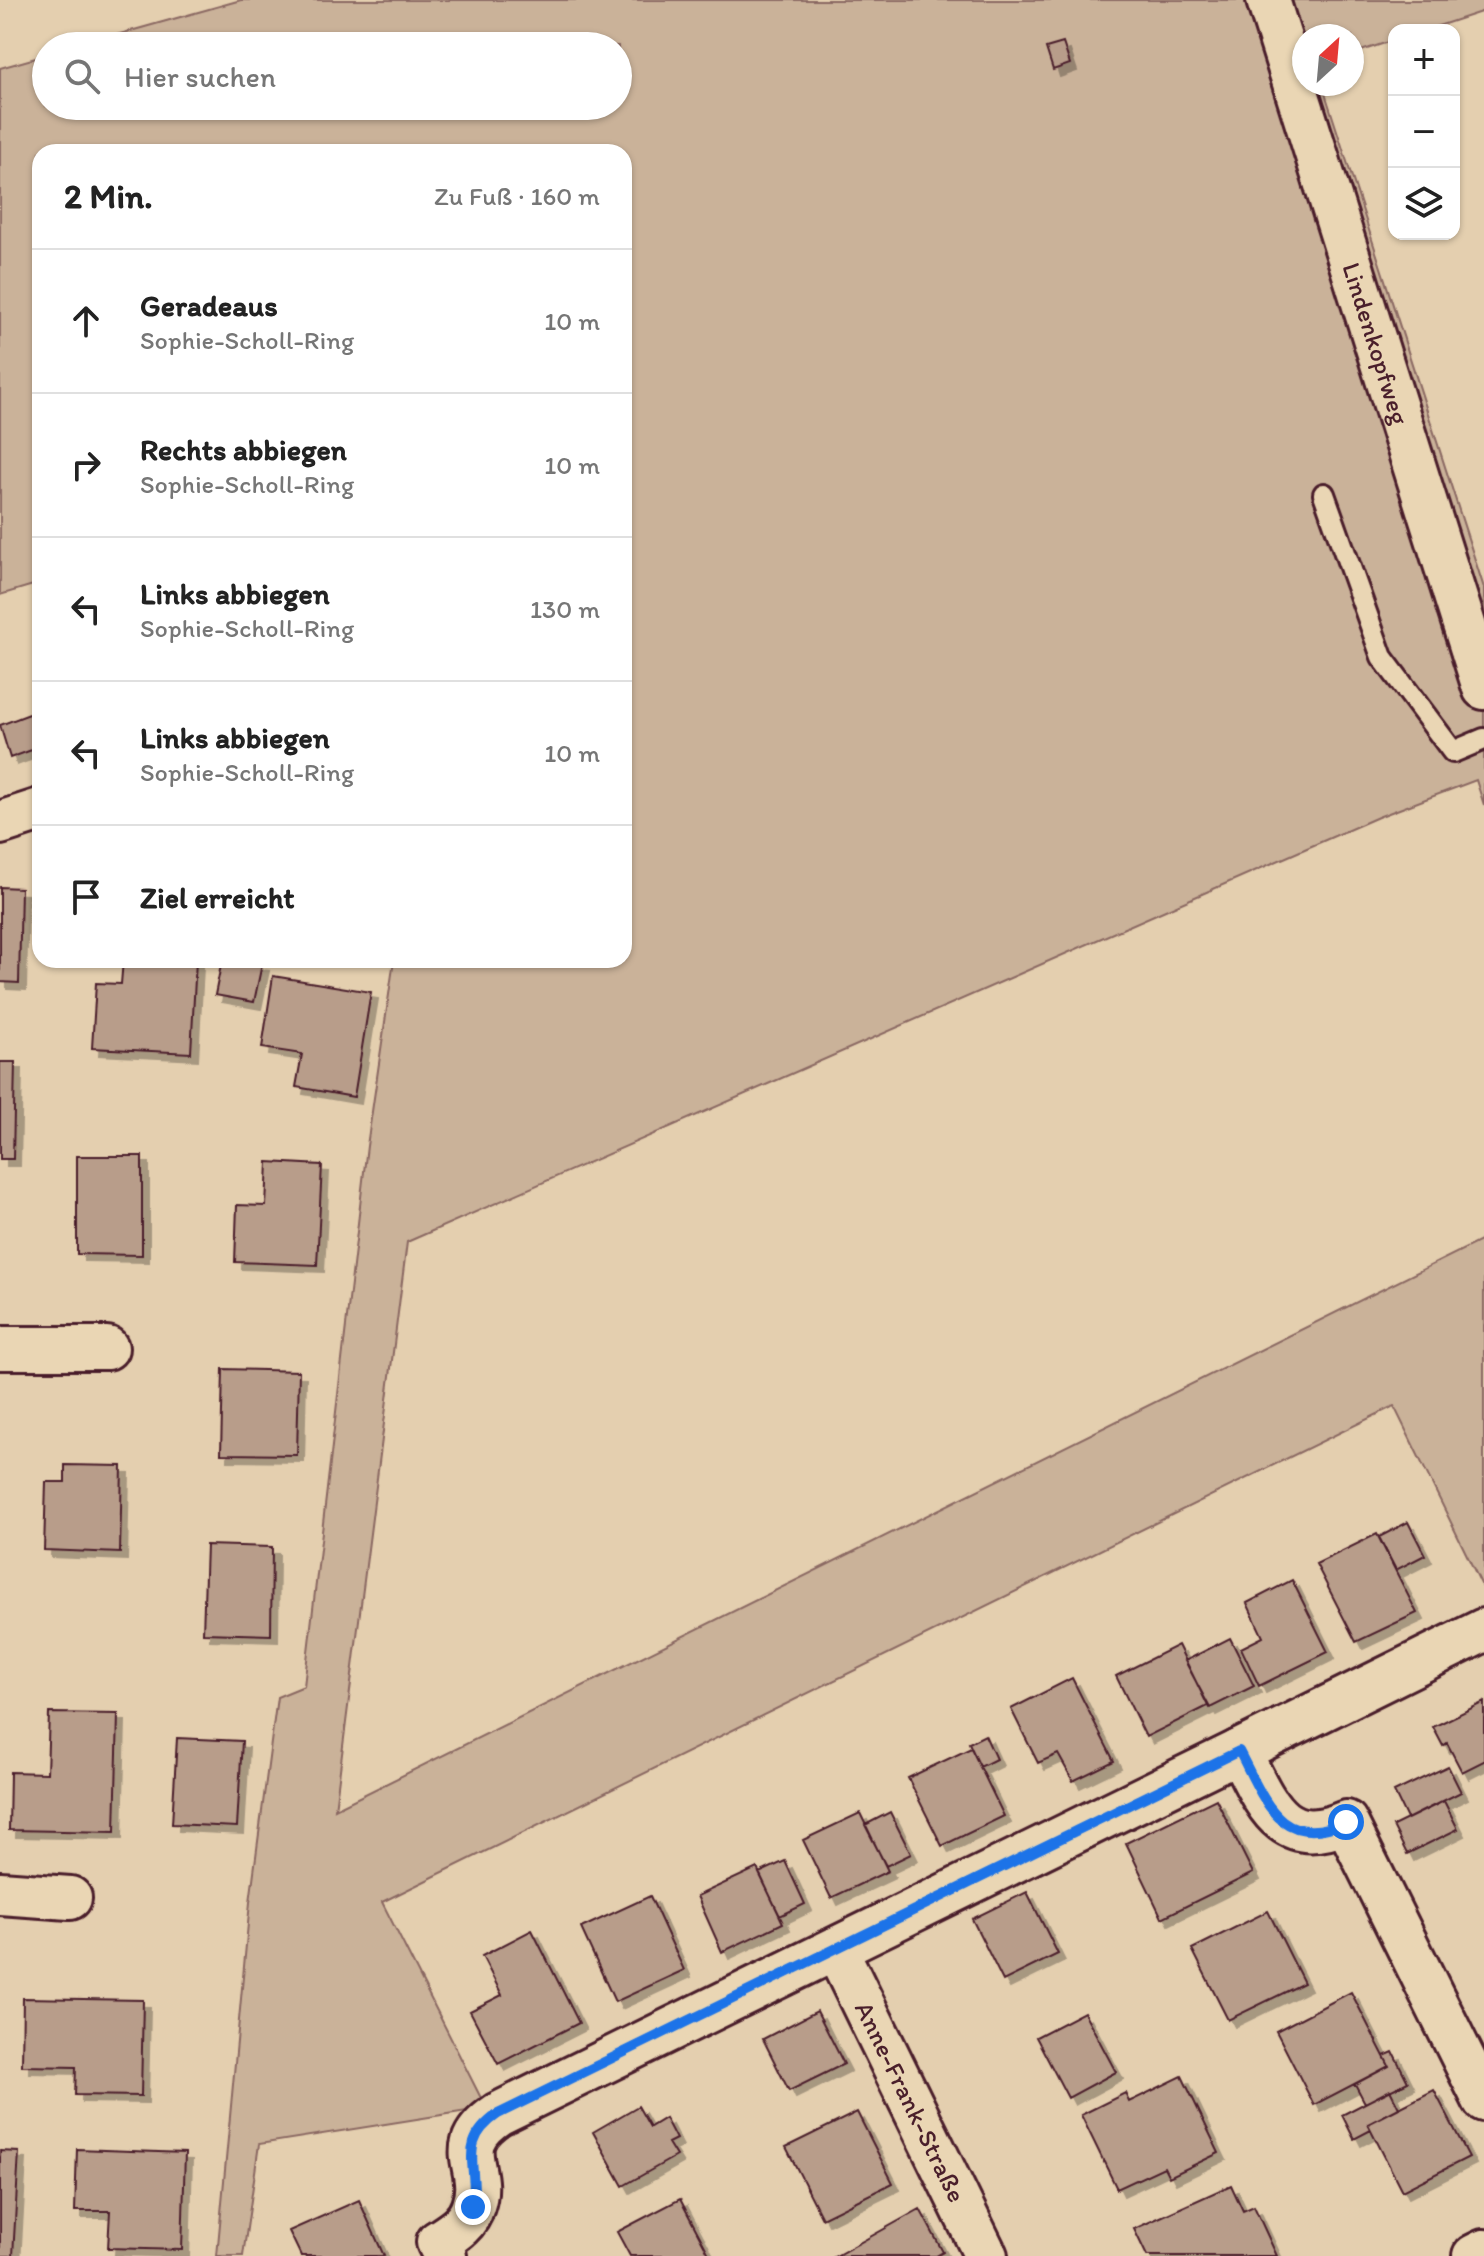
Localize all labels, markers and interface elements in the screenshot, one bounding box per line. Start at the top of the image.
north arrow [1292,24,1364,96]
map controls [1388,24,1460,240]
button: + [1388,24,1460,96]
search box [32,32,632,120]
icon: search [60,54,104,98]
text: Hier suchen [124,58,276,95]
button: − [1388,96,1460,168]
button: layers [1388,168,1460,240]
text: 2 Min. [64,176,153,217]
text: Zu Fuß · 160 m [434,180,600,212]
street label: Lindenkopfweg [1335,258,1417,429]
text: Geradeaus [140,287,278,324]
icon: ahead [64,299,108,343]
text: 10 m [544,305,600,337]
text: Sophie-Scholl-Ring [140,324,354,356]
text: Rechts abbiegen [140,431,347,468]
icon: right [64,443,108,487]
text: 10 m [544,449,600,481]
text: Sophie-Scholl-Ring [140,468,354,500]
text: Links abbiegen [140,575,330,612]
icon: left [64,587,108,631]
text: 130 m [530,593,600,625]
text: Sophie-Scholl-Ring [140,612,354,644]
text: Links abbiegen [140,719,330,756]
icon: left [64,731,108,775]
text: 10 m [544,737,600,769]
text: Sophie-Scholl-Ring [140,756,354,788]
icon: arrive [64,875,108,919]
text: Ziel erreicht [140,879,295,916]
route start [1328,1804,1364,1840]
street label: Anne-Frank-Straße [848,1996,973,2207]
route end [455,2189,491,2225]

